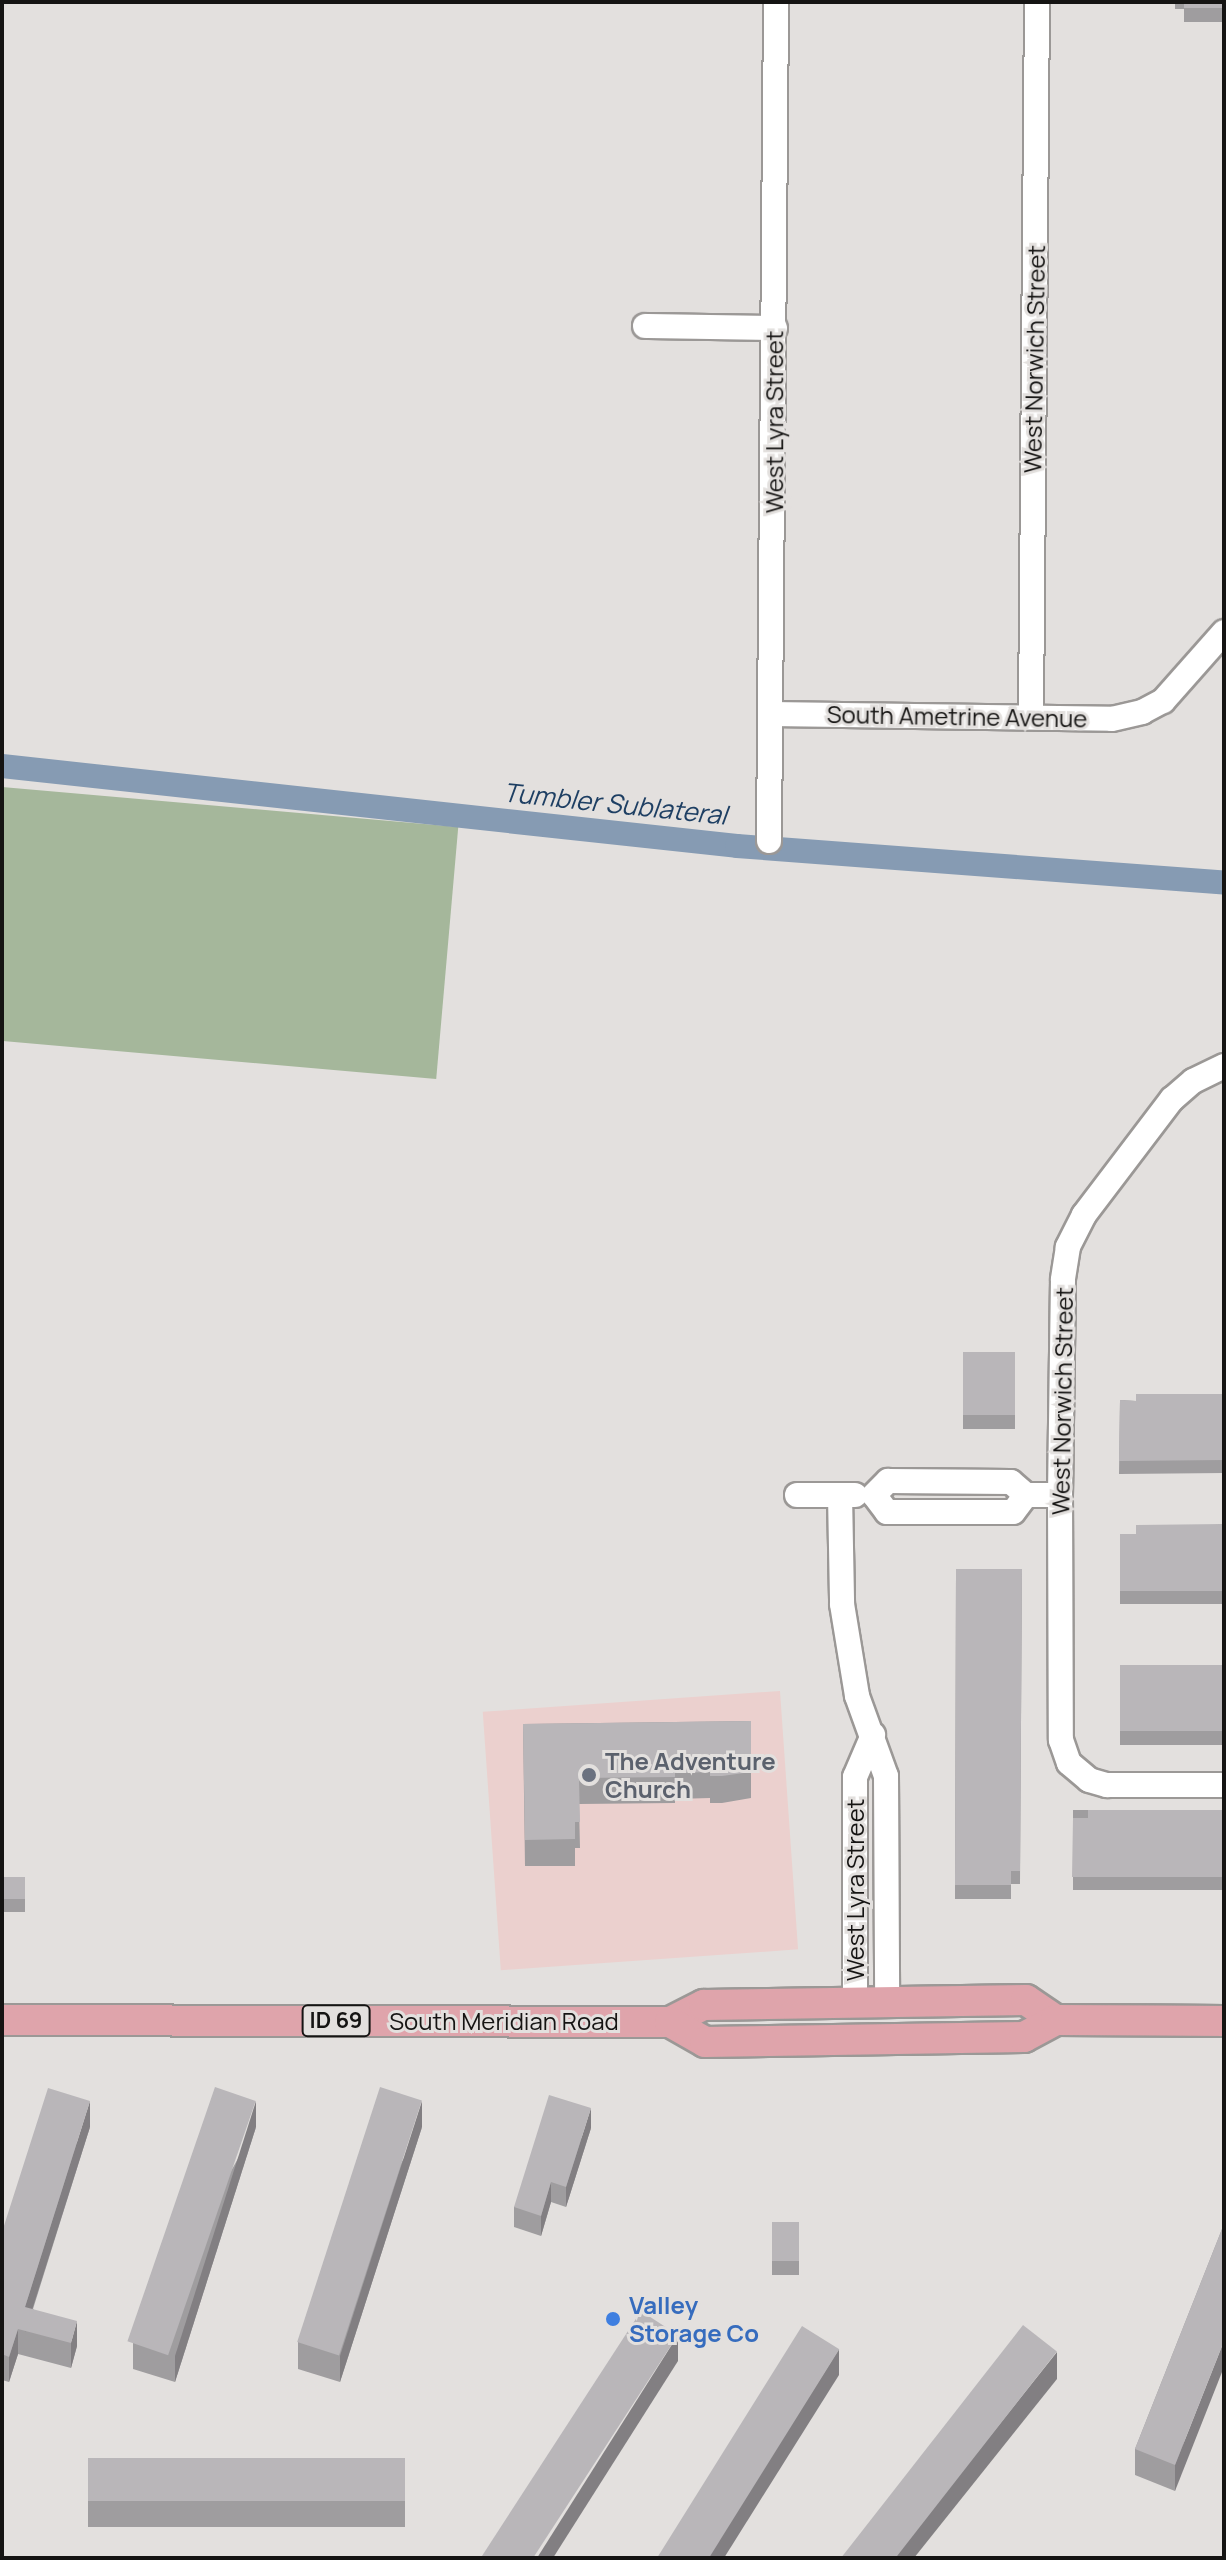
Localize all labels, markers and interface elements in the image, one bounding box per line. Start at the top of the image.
street label: West Norwich Street [1018,245,1050,473]
street label: West Lyra Street [760,331,788,513]
street label: South Ametrine Avenue [827,699,1087,733]
water label: Tumbler Sublateral [502,777,728,831]
street label: West Norwich Street [1046,1287,1078,1515]
place label: The Adventure Church [605,1747,776,1803]
marker: The Adventure Church [580,1766,598,1784]
street label: West Lyra Street [841,1799,869,1981]
road number: ID 69 [300,2003,372,2039]
street label: South Meridian Road [389,2007,619,2035]
place label: Valley Storage Co [629,2291,759,2347]
marker: Valley Storage Co [604,2310,622,2328]

